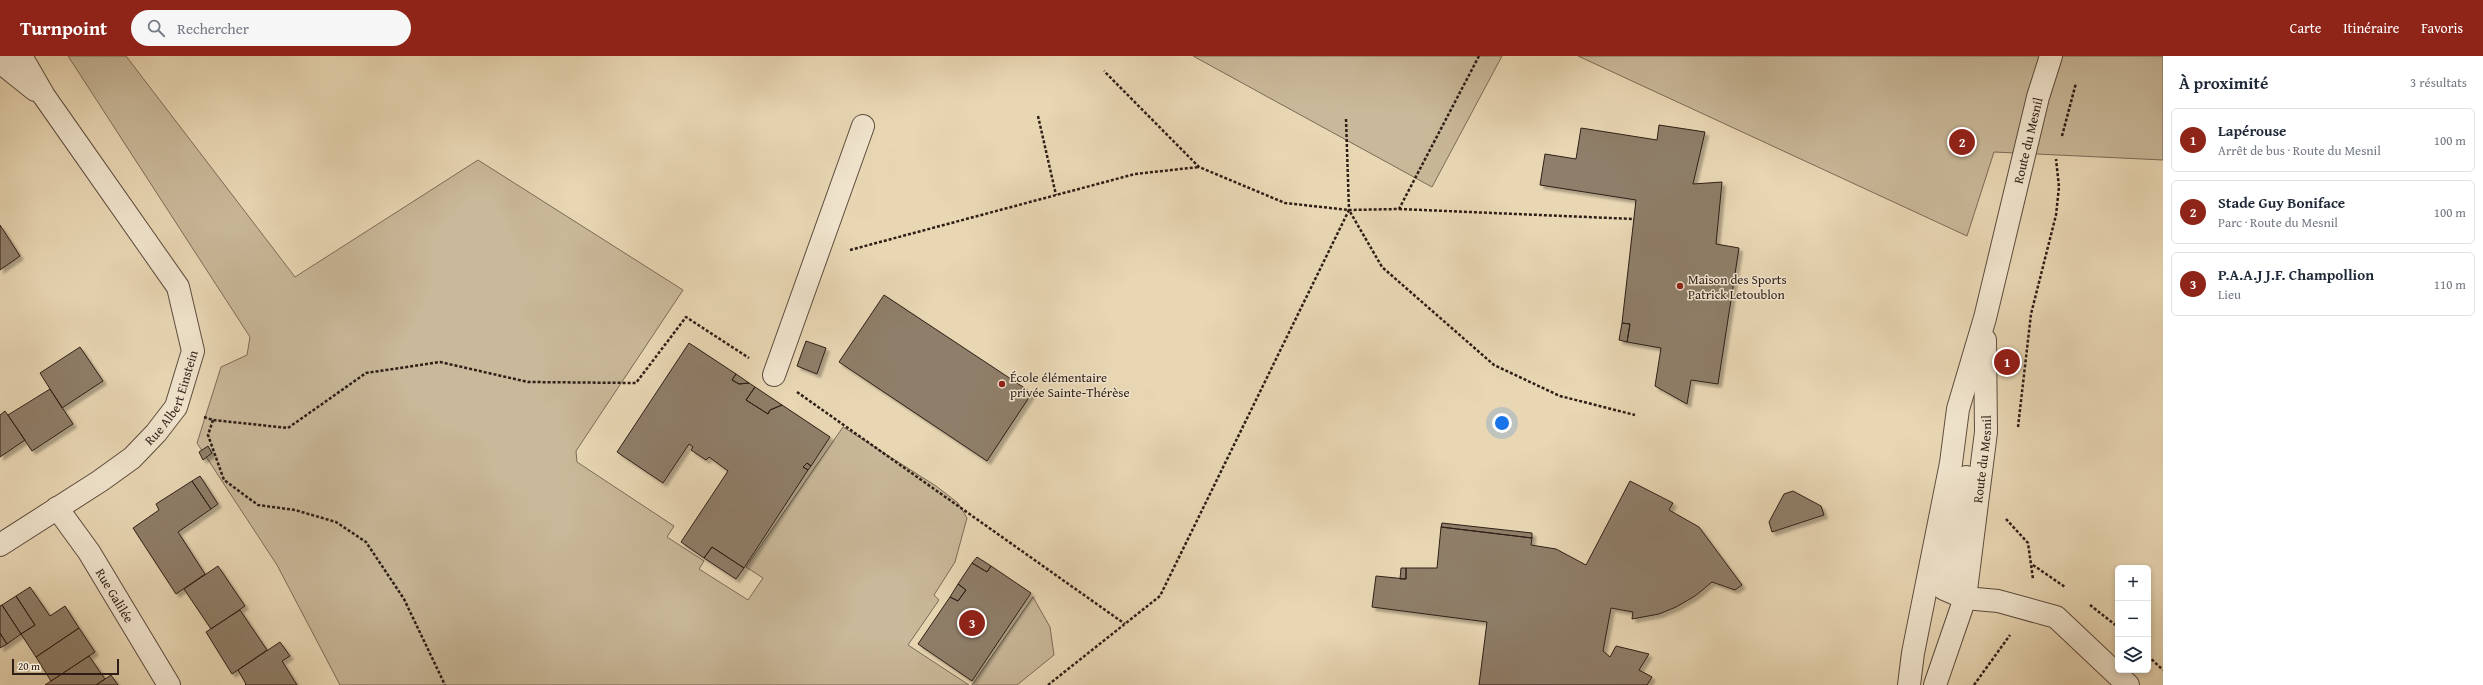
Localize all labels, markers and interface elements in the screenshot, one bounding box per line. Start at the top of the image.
search box [131,10,411,46]
text: Turnpoint [20,14,107,42]
icon: search [145,17,167,39]
text: Rechercher [177,18,249,39]
text: Carte [2290,18,2321,38]
text: Itinéraire [2343,18,2399,38]
text: Favoris [2421,18,2463,38]
text: À proximité [2179,70,2268,95]
text: 3 résultats [2410,73,2467,92]
street label: Route du Mesnil [2009,95,2048,186]
text: Lapérouse [2218,120,2286,141]
pin: 2 [1949,127,1975,157]
text: 1 [2190,131,2196,150]
text: 100 m [2434,131,2466,150]
text: Arrêt de bus · Route du Mesnil [2218,141,2381,160]
text: Stade Guy Boniface [2218,192,2345,213]
text: 2 [2190,203,2196,222]
text: 100 m [2434,203,2466,222]
text: Parc · Route du Mesnil [2218,213,2338,232]
text: P.A.A.J J.F. Champollion [2218,264,2374,285]
place label: Maison des Sports Patrick Letoublon [1688,270,1787,304]
text: 3 [2190,275,2196,294]
text: 110 m [2434,275,2466,294]
marker: Maison des Sports Patrick Letoublon [1675,281,1685,291]
text: Lieu [2218,285,2241,304]
street label: Rue Albert Einstein [140,347,203,450]
pin: 1 [1994,347,2020,377]
place label: École élémentaire privée Sainte-Thérèse [1010,368,1130,402]
marker: École élémentaire privée Sainte-Thérèse [997,379,1007,389]
your location [1492,413,1512,433]
street label: Route du Mesnil [1968,415,1996,504]
street label: Rue Galilée [91,565,138,626]
map controls [2115,565,2151,673]
button: + [2115,565,2151,601]
button: − [2115,601,2151,637]
pin: 3 [959,608,985,638]
button: layers [2115,637,2151,673]
scale bar [12,657,119,676]
text: 20 m [18,658,40,674]

